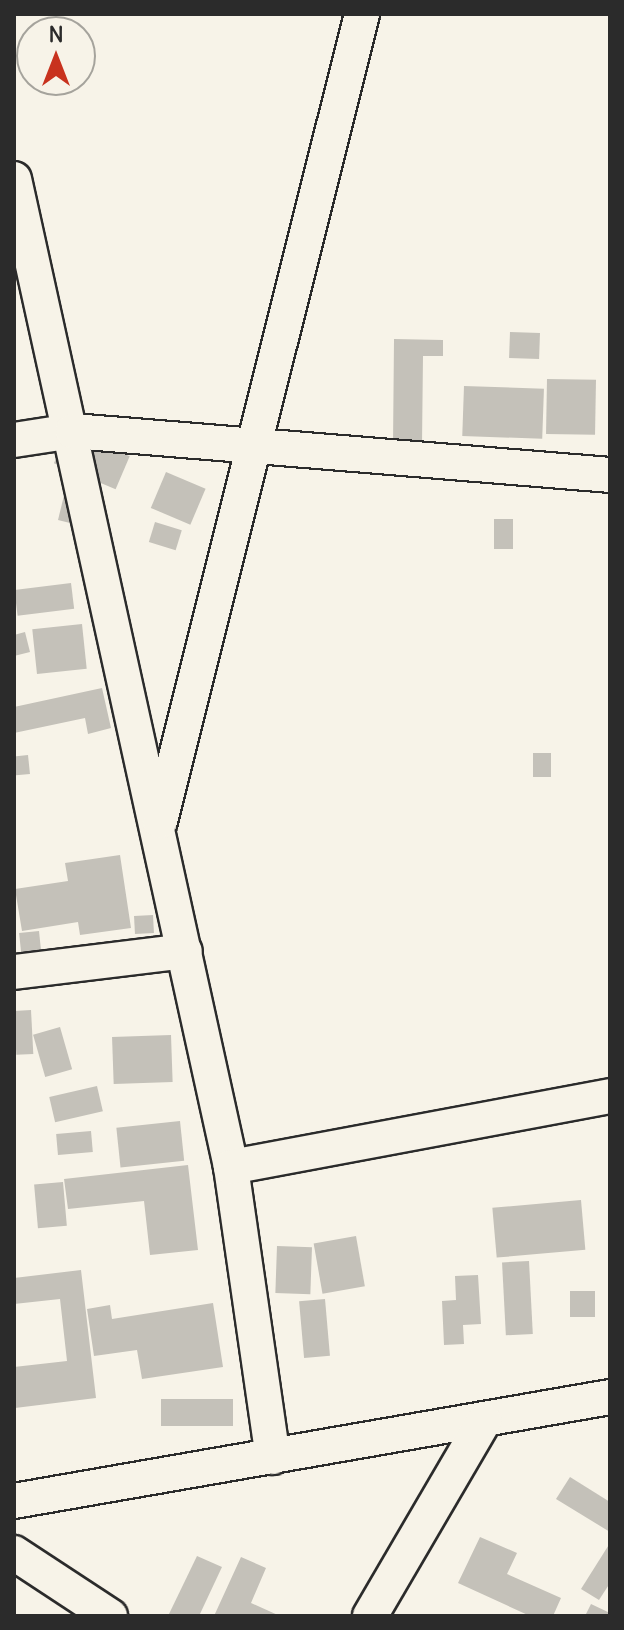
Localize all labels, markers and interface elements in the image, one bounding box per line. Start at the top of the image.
north arrow [16,16,96,96]
text: N [48,20,64,48]

